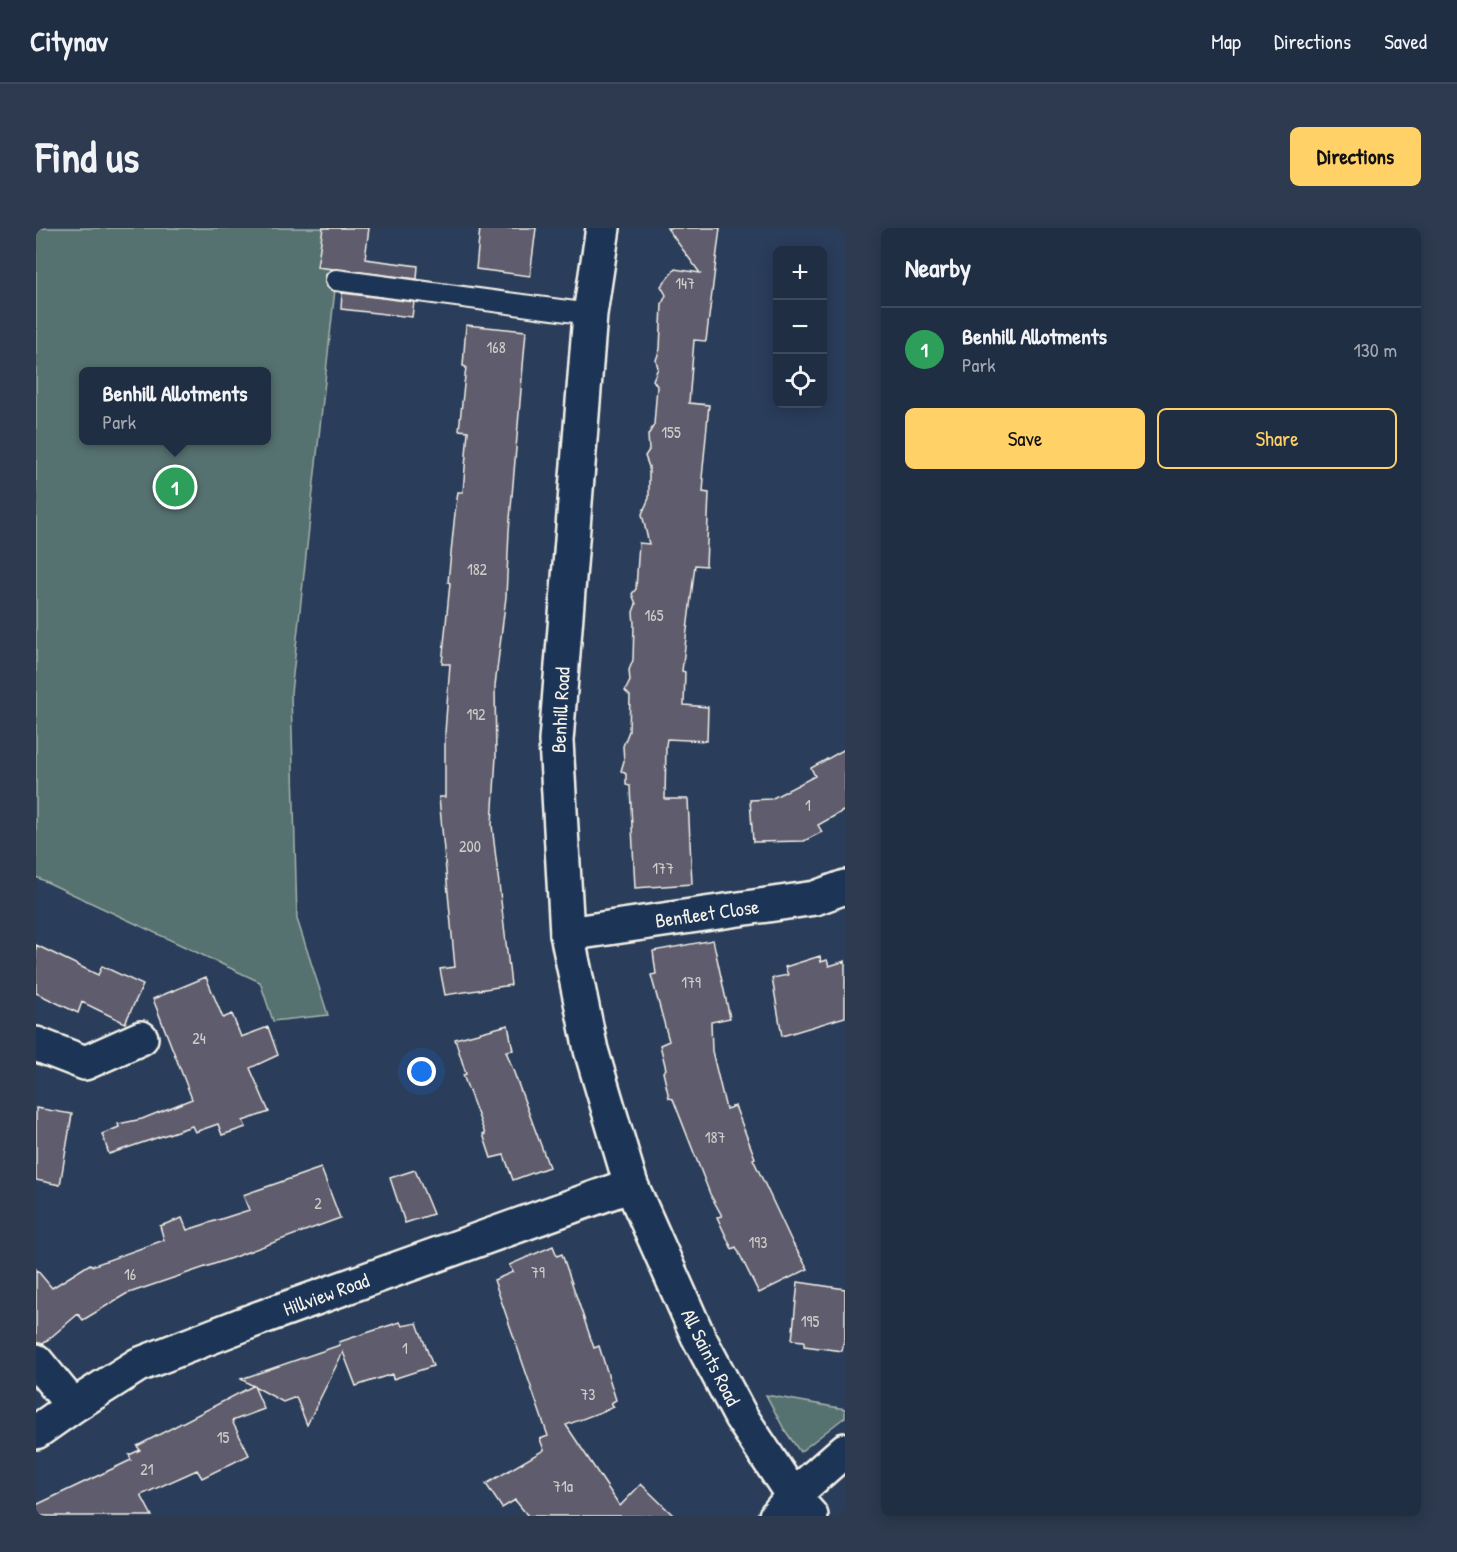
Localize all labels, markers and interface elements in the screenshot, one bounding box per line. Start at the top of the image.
text: Citynav [30,22,108,60]
text: Map [1211,27,1241,56]
text: Directions [1274,27,1351,56]
text: Saved [1384,27,1427,56]
button: Directions [1290,127,1421,186]
text: Find us [36,128,139,185]
map controls [773,246,827,408]
button: + [773,246,827,300]
text: Nearby [905,250,971,285]
house number: 147 [675,272,695,294]
button: − [773,300,827,354]
text: Benhill Allotments [962,321,1107,351]
house number: 168 [486,336,506,358]
text: 1 [921,336,928,363]
text: 130 m [1354,336,1397,363]
text: Park [962,351,995,378]
button: locate [773,354,827,408]
popup [79,367,271,445]
text: Benhill Allotments [103,378,247,408]
text: Park [103,408,136,435]
button: Save [905,408,1145,469]
button: Share [1157,408,1397,469]
house number: 155 [661,421,681,443]
pin: 1 [156,464,194,510]
house number: 182 [467,558,488,580]
house number: 165 [645,604,664,626]
street label: Benhill Road [544,666,576,754]
house number: 192 [466,703,486,725]
house number: 1 [805,794,811,816]
house number: 200 [459,835,481,857]
house number: 177 [652,857,674,879]
street label: Benfleet Close [653,892,761,934]
house number: 179 [681,971,701,993]
house number: 24 [192,1027,206,1049]
your location [407,1057,436,1086]
house number: 187 [705,1126,725,1148]
house number: 2 [314,1192,322,1214]
house number: 193 [749,1231,767,1253]
house number: 79 [531,1261,545,1283]
house number: 16 [124,1263,136,1285]
street label: Hillview Road [279,1266,373,1322]
street label: All Saints Road [675,1304,747,1410]
house number: 195 [801,1310,819,1332]
house number: 1 [402,1337,408,1359]
house number: 73 [580,1383,596,1405]
house number: 15 [217,1426,230,1448]
house number: 21 [140,1458,154,1480]
house number: 71a [553,1475,573,1497]

